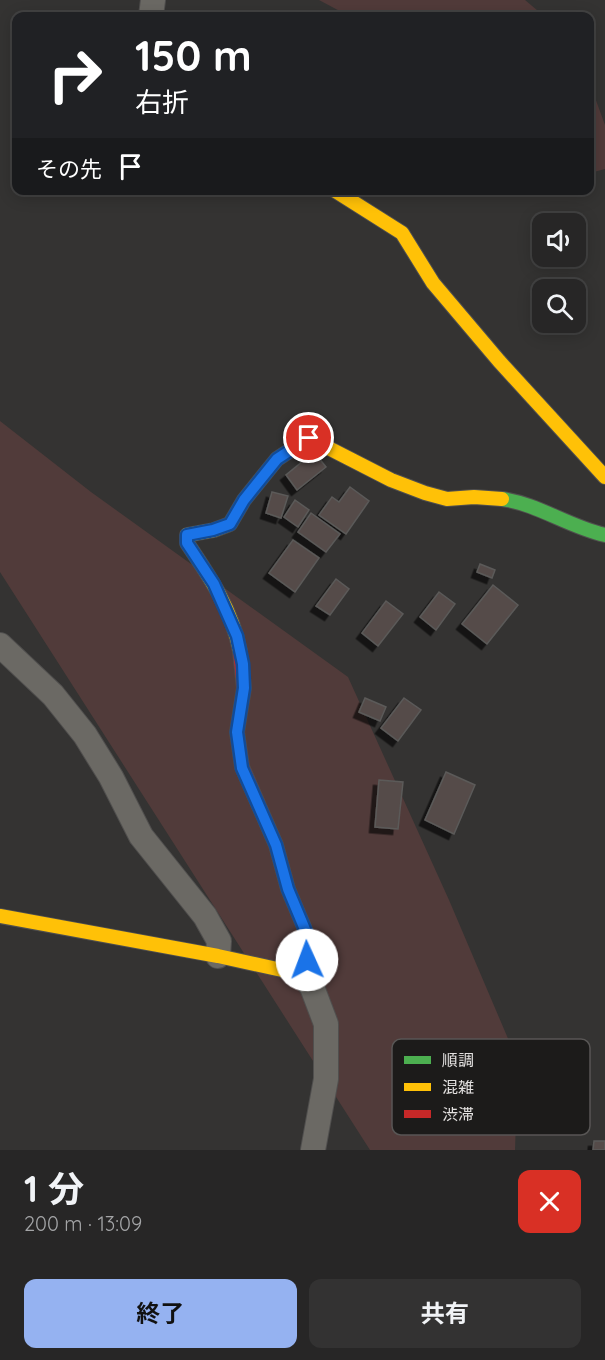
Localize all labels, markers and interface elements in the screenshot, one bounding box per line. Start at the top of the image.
text: 150 m [135,29,252,82]
icon: right [36,36,114,114]
text: 右折 [135,85,189,119]
icon: arrive [114,150,147,183]
text: その先 [36,155,102,183]
map controls [532,213,586,333]
button: sound [532,213,586,267]
button: search [532,279,586,333]
pin [283,412,334,463]
icon: arrive [292,421,325,454]
position arrow [275,928,339,992]
legend [392,1039,590,1135]
text: 順調 [442,1050,474,1070]
text: 混雑 [442,1077,474,1097]
text: 渋滞 [442,1104,474,1124]
text: 1 分 [24,1166,84,1211]
button: close [518,1170,581,1233]
text: 200 m · 13:09 [24,1211,142,1236]
button: 終了 [24,1279,297,1348]
button: 共有 [309,1279,581,1348]

